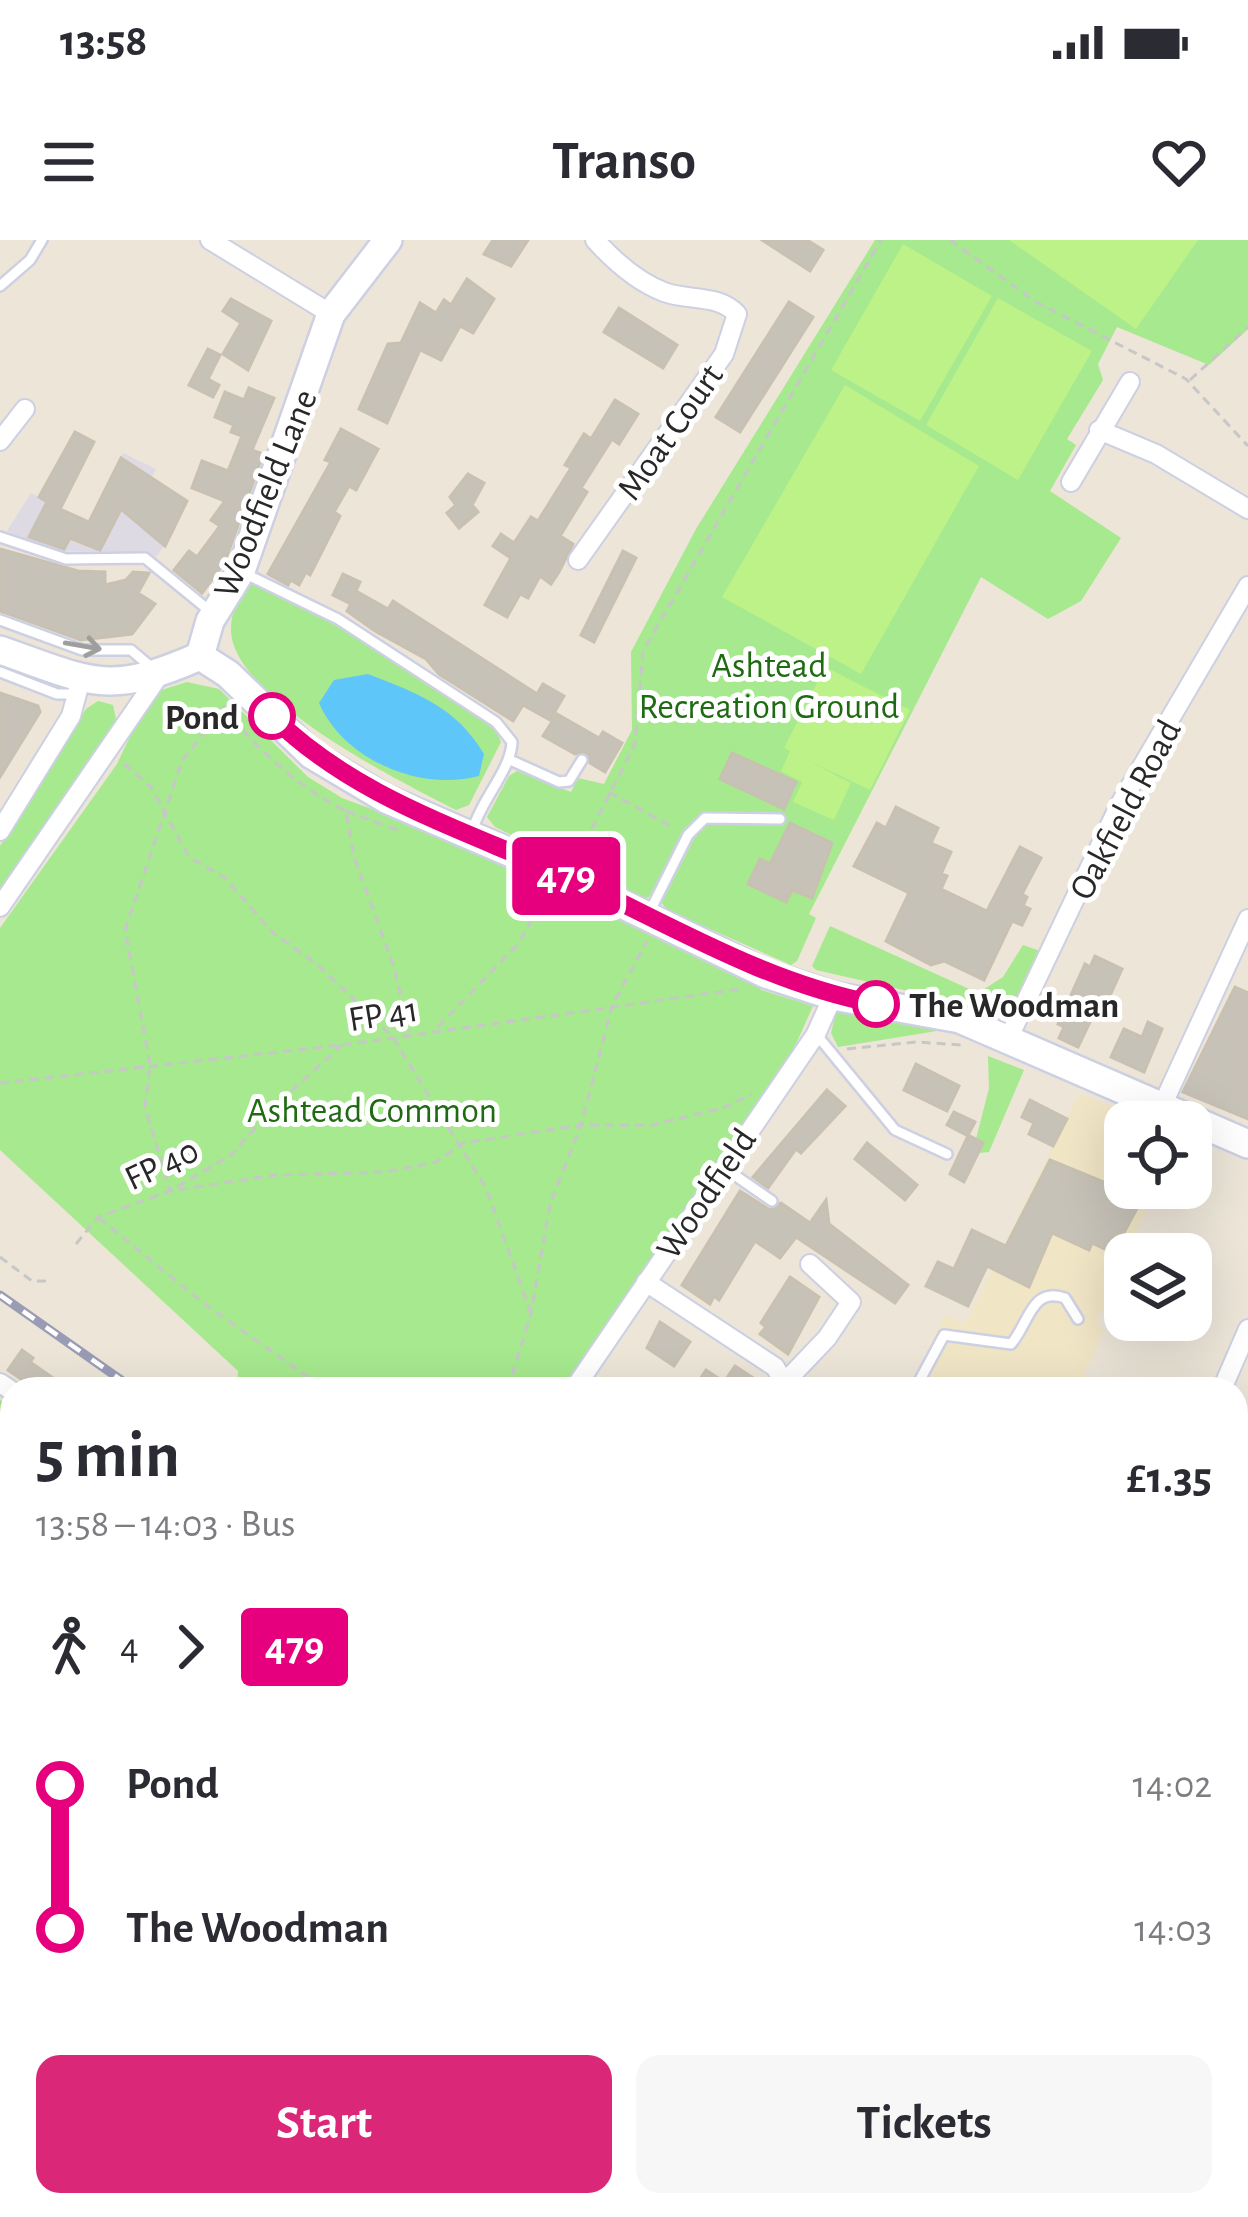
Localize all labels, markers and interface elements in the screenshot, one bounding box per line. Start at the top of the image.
text: 13:58 [60,19,148,64]
icon: menu [36,129,102,195]
icon: heart [1146,129,1212,195]
text: Transo [552,135,696,189]
street label: Moat Court [611,357,730,506]
street label: Woodfield Lane [208,385,324,603]
one-way arrow [62,636,101,659]
park label: Ashtead Recreation Ground [638,648,900,725]
marker: Pond [250,694,294,738]
place label: Pond [165,700,239,736]
street label: Oakfield Road [1063,714,1188,906]
line badge: 479 [497,837,635,915]
text: 479 [536,855,596,897]
marker: The Woodman [854,982,898,1026]
place label: The Woodman [909,988,1119,1024]
street label: FP 41 [346,992,421,1038]
park label: Ashtead Common [247,1093,497,1129]
map controls [1104,1101,1212,1341]
button: locate [1104,1101,1212,1209]
street label: Woodfield [650,1122,763,1266]
street label: FP 40 [120,1132,204,1197]
button: layers [1104,1233,1212,1341]
text: 5 min [36,1423,180,1489]
text: £1.35 [1127,1456,1212,1501]
text: 13:58 – 14:03 · Bus [36,1505,295,1544]
icon: walk [36,1614,102,1680]
icon: forward [157,1614,223,1680]
text: 479 [265,1626,324,1668]
text: 4 [120,1628,139,1667]
text: Pond [126,1762,219,1807]
text: 14:02 [1133,1766,1212,1805]
text: The Woodman [126,1906,389,1951]
text: 14:03 [1134,1910,1212,1949]
button: Start [36,2055,612,2193]
button: Tickets [636,2055,1212,2193]

